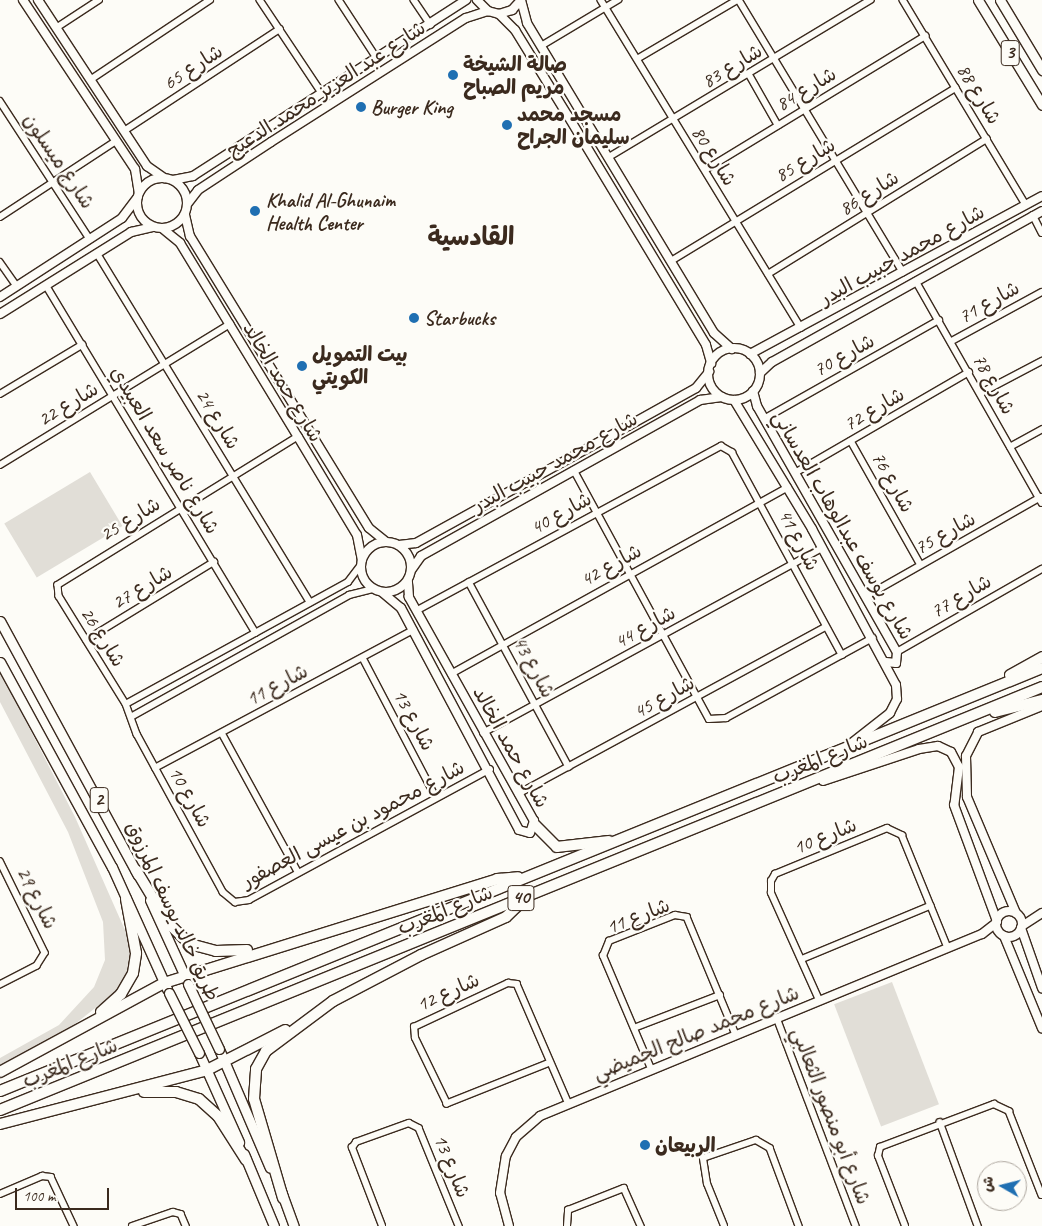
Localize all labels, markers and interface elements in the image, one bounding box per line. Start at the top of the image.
street label: شارع عبد العزيز محمد الدعيج [222,16,430,162]
road number: 3 [1000,36,1020,70]
street label: شارع 65 [159,39,227,95]
street label: شارع 83 [697,39,767,93]
place label: صالة الشيخة مريم الصباح [463,52,567,99]
street label: شارع 88 [952,59,1006,129]
street label: شارع 84 [771,62,841,116]
marker: صالة الشيخة مريم الصباح [447,69,459,81]
place label: Burger King [371,95,453,119]
marker: Burger King [355,101,367,113]
place label: مسجد محمد سليمان الجراح [517,102,630,149]
street label: شارع ميسلون [18,109,100,213]
marker: مسجد محمد سليمان الجراح [501,119,513,131]
street label: شارع 80 [686,122,742,190]
street label: شارع 85 [770,133,840,187]
street label: شارع 86 [835,165,903,221]
place label: Khalid Al-Ghunaim Health Center [266,188,395,235]
street label: شارع محمد حبيب البدر [815,200,989,310]
marker: Khalid Al-Ghunaim Health Center [248,204,262,218]
district label: القادسية [428,222,514,252]
street label: شارع 71 [954,275,1024,329]
place label: Starbucks [424,306,495,330]
marker: Starbucks [408,312,420,324]
street label: شارع حمد الخالد [238,318,328,446]
street label: شارع 70 [809,328,879,382]
place label: بيت التمويل الكويتي [312,342,408,389]
street label: شارع 78 [967,349,1021,419]
marker: بيت التمويل الكويتي [296,360,308,372]
street label: شارع ناصر سعد العبيدي [105,362,225,538]
street label: شارع 22 [33,377,103,431]
street label: شارع 72 [839,382,909,436]
street label: شارع 24 [191,384,245,454]
street label: شارع يوسف عبدالوهاب العدساني [767,406,919,644]
street label: شارع محمد حبيب البدر [468,407,642,517]
street label: شارع 76 [866,447,920,517]
street label: شارع 40 [526,486,596,540]
street label: شارع 25 [95,492,165,546]
street label: شارع 41 [773,505,825,575]
street label: شارع 75 [910,506,980,560]
street label: شارع 42 [576,538,646,592]
street label: شارع 27 [107,560,177,614]
street label: شارع 77 [926,569,996,623]
street label: شارع 44 [610,600,680,654]
street label: شارع 26 [75,603,131,671]
street label: شارع 43 [508,632,560,702]
street label: شارع 11 [242,659,312,711]
street label: شارع 45 [629,670,699,724]
street label: شارع حمد الخالد [468,682,554,812]
street label: شارع 13 [388,685,440,755]
street label: شارع المغرب [769,729,871,789]
street label: شارع محمود بن عيسى العصفور [237,755,469,893]
street label: شارع 10 [163,762,217,832]
road number: 2 [89,784,109,816]
street label: شارع 10 [790,812,860,860]
street label: طريق خالد يوسف المرزوق [121,817,225,1005]
street label: شارع 29 [11,863,63,933]
street label: شارع المغرب [394,880,496,940]
road number: 40 [507,881,535,914]
street label: شارع 11 [603,893,673,939]
street label: شارع 12 [413,968,483,1016]
street label: شارع محمد صالح الحميضي [589,981,803,1085]
street label: شارع أبو منصور الثعالبي [786,1024,876,1208]
street label: شارع المغرب [19,1033,121,1093]
street label: شارع 13 [428,1131,476,1201]
place label: الربيعان [655,1133,716,1157]
marker: الربيعان [639,1139,651,1151]
north arrow [977,1161,1027,1211]
text: ش [978,1175,997,1193]
scale bar [18,1178,111,1210]
text: 100 m [23,1187,55,1206]

